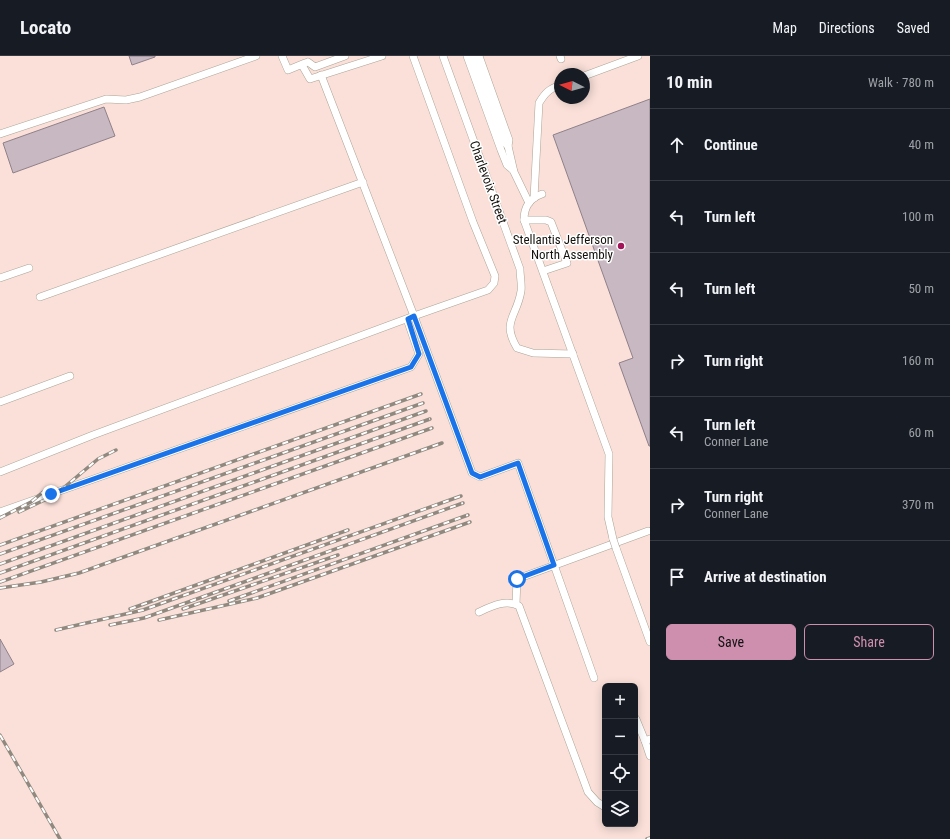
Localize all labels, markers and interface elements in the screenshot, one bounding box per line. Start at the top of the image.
text: Locato [20,16,71,39]
text: Map [773,20,797,36]
text: Directions [819,20,875,36]
text: Saved [897,20,930,36]
north arrow [554,68,590,104]
text: 10 min [666,72,712,92]
text: Walk · 780 m [868,75,934,90]
icon: ahead [666,134,688,156]
text: Continue [704,136,758,154]
text: 40 m [908,137,934,152]
street label: Charlevoix Street [467,139,510,226]
icon: left [666,206,688,228]
text: Turn left [704,208,755,226]
text: 100 m [902,209,934,224]
place label: Stellantis Jefferson North Assembly [513,232,614,262]
marker: Stellantis Jefferson North Assembly [616,241,626,251]
icon: left [666,278,688,300]
text: Turn left [704,280,755,298]
text: 50 m [908,281,934,296]
icon: right [666,350,688,372]
text: Turn right [704,352,763,370]
text: 160 m [902,353,934,368]
text: Turn left [704,416,755,434]
icon: left [666,422,688,444]
text: 60 m [908,425,934,440]
text: Conner Lane [704,434,768,449]
route end [42,485,60,503]
text: Turn right [704,488,763,506]
icon: right [666,494,688,516]
text: 370 m [902,497,934,512]
text: Conner Lane [704,506,768,521]
icon: arrive [666,566,688,588]
text: Arrive at destination [704,568,827,586]
route start [508,570,526,588]
button: Save [666,624,796,660]
button: Share [804,624,934,660]
map controls [602,683,638,827]
button: + [602,683,638,719]
button: − [602,719,638,755]
button: locate [602,755,638,791]
button: layers [602,791,638,827]

